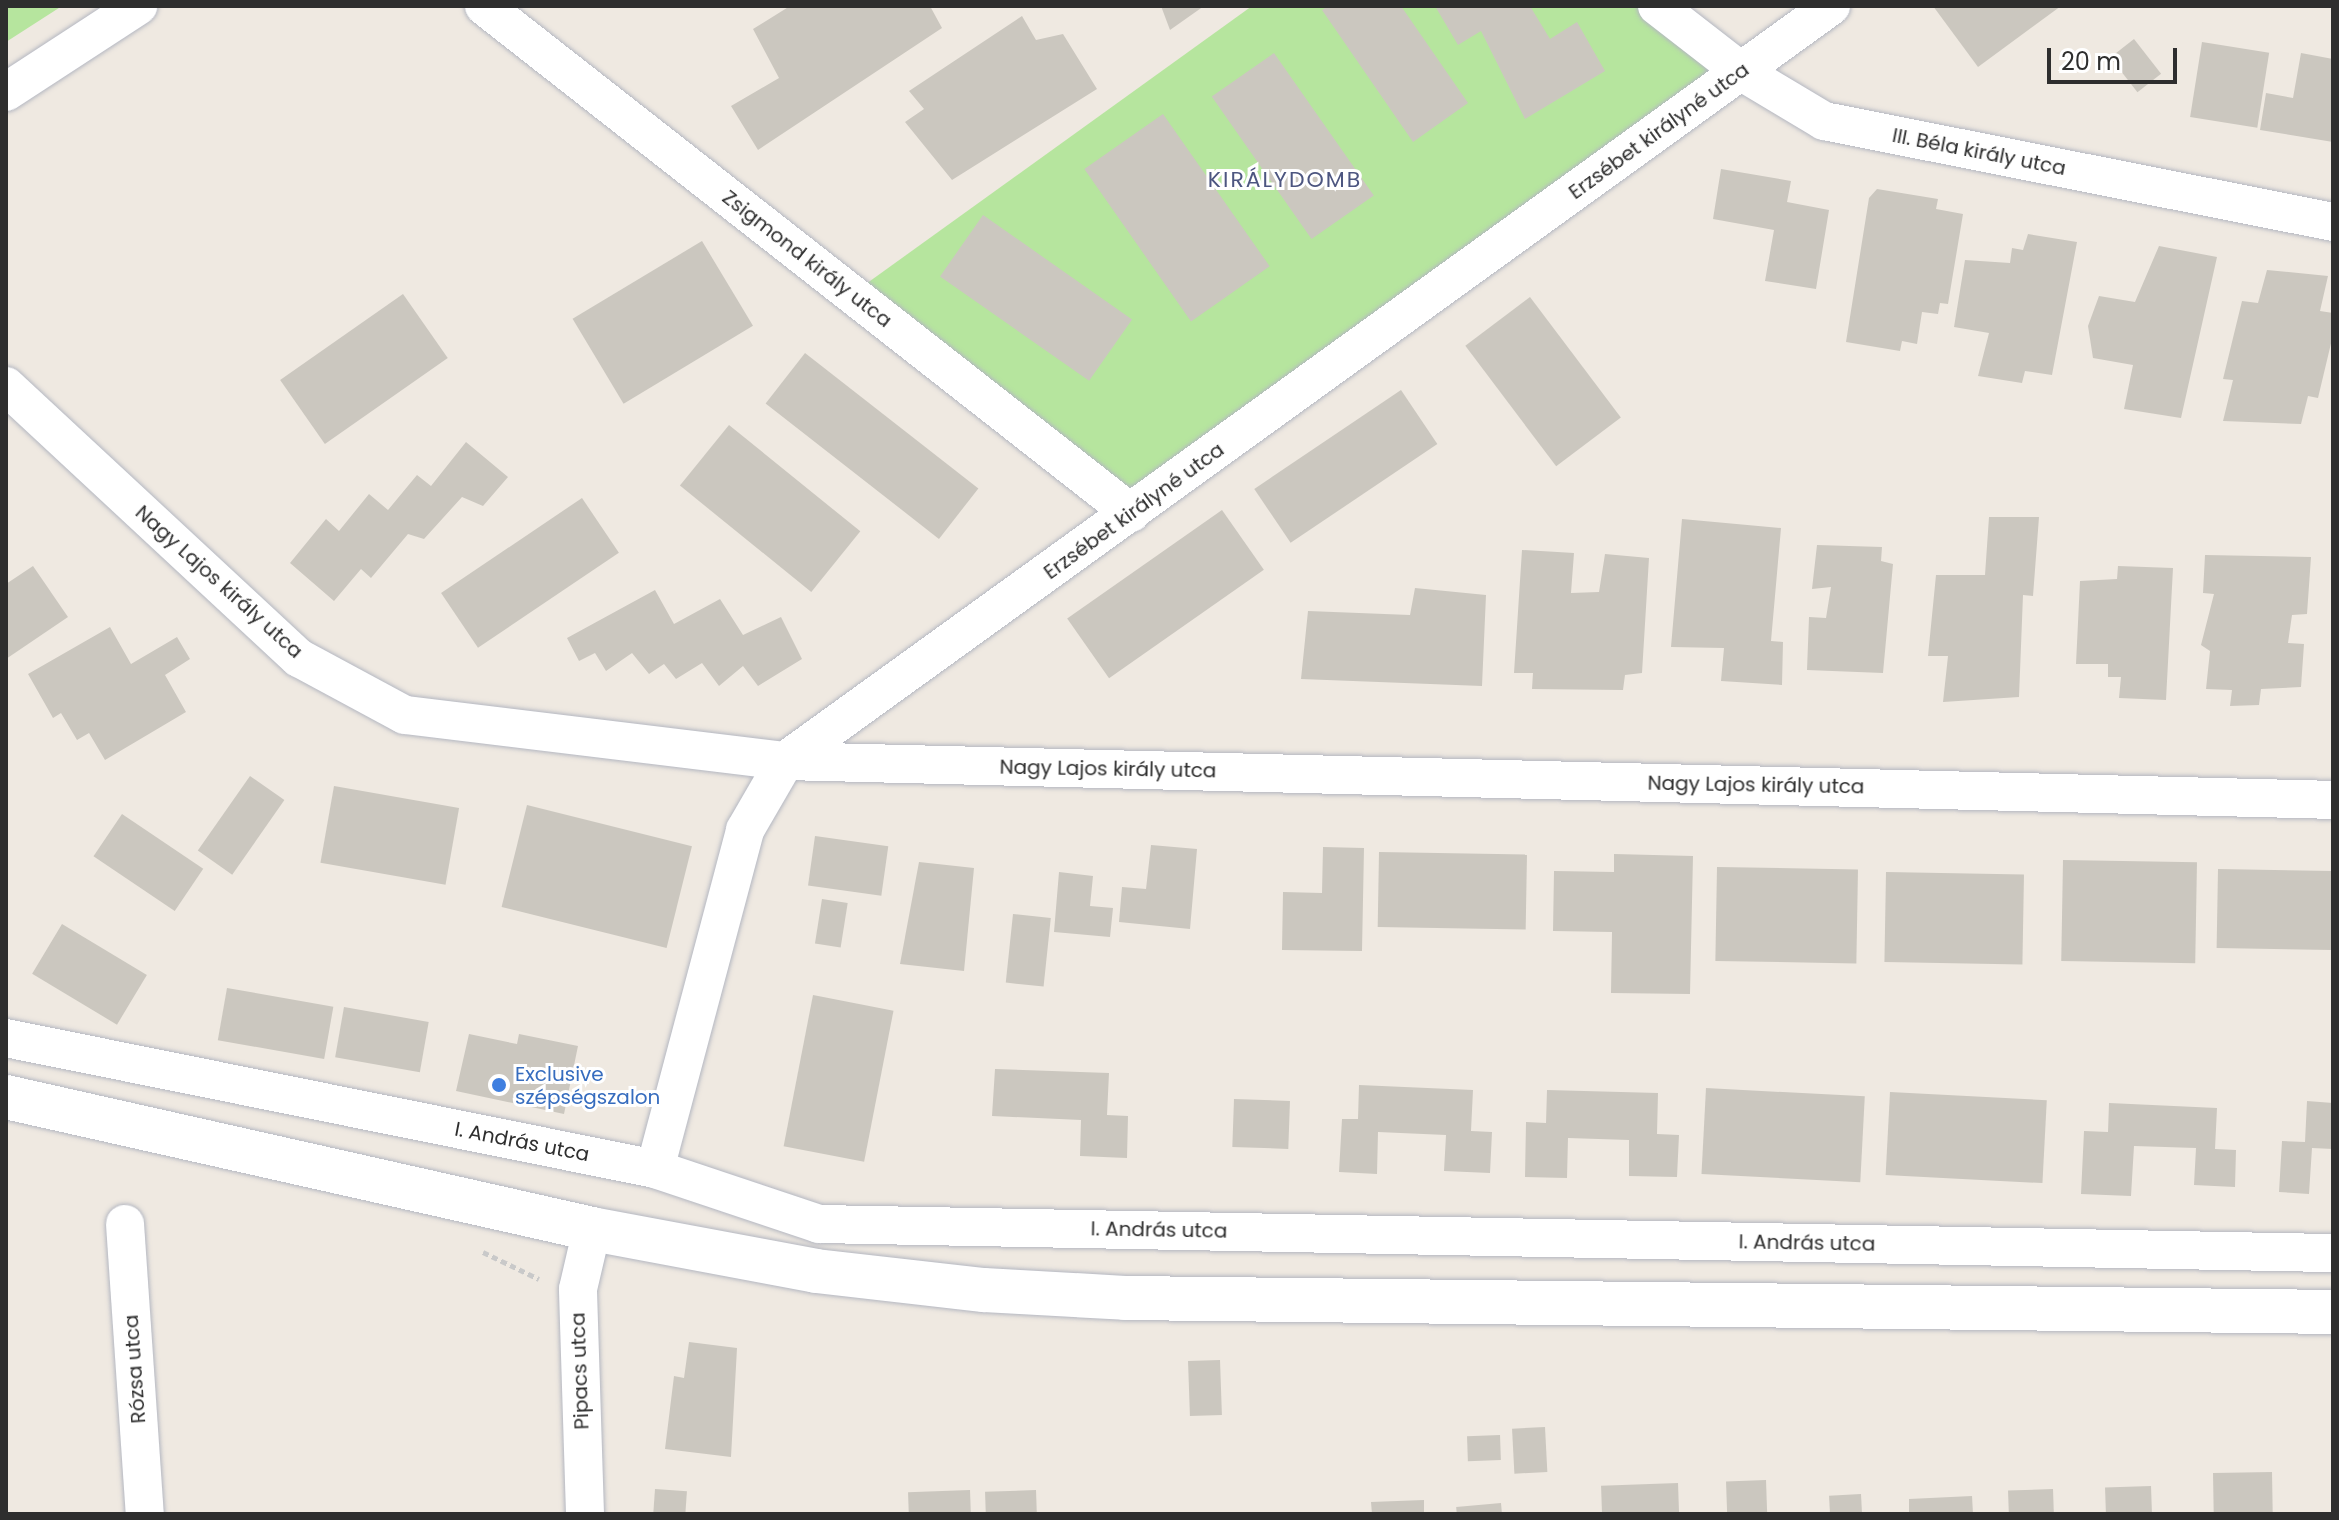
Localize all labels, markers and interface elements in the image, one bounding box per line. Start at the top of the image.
scale bar [2051,32,2181,82]
text: 20 m [2061,45,2121,78]
street label: Erzsébet királyné utca [1564,58,1754,204]
street label: III. Béla király utca [1890,123,2068,181]
district label: KIRÁLYDOMB [1208,167,1362,193]
street label: Zsigmond király utca [718,185,896,333]
street label: Erzsébet királyné utca [1039,438,1229,584]
street label: Nagy Lajos király utca [130,501,308,663]
street label: Nagy Lajos király utca [999,755,1217,783]
street label: Nagy Lajos király utca [1647,771,1865,799]
place label: Exclusive szépségszalon [515,1062,660,1109]
marker: Exclusive szépségszalon [490,1076,508,1094]
street label: I. András utca [453,1117,591,1167]
street label: I. András utca [1090,1217,1228,1243]
street label: I. András utca [1738,1230,1876,1256]
street label: Pipacs utca [566,1312,594,1430]
street label: Rózsa utca [119,1314,151,1424]

